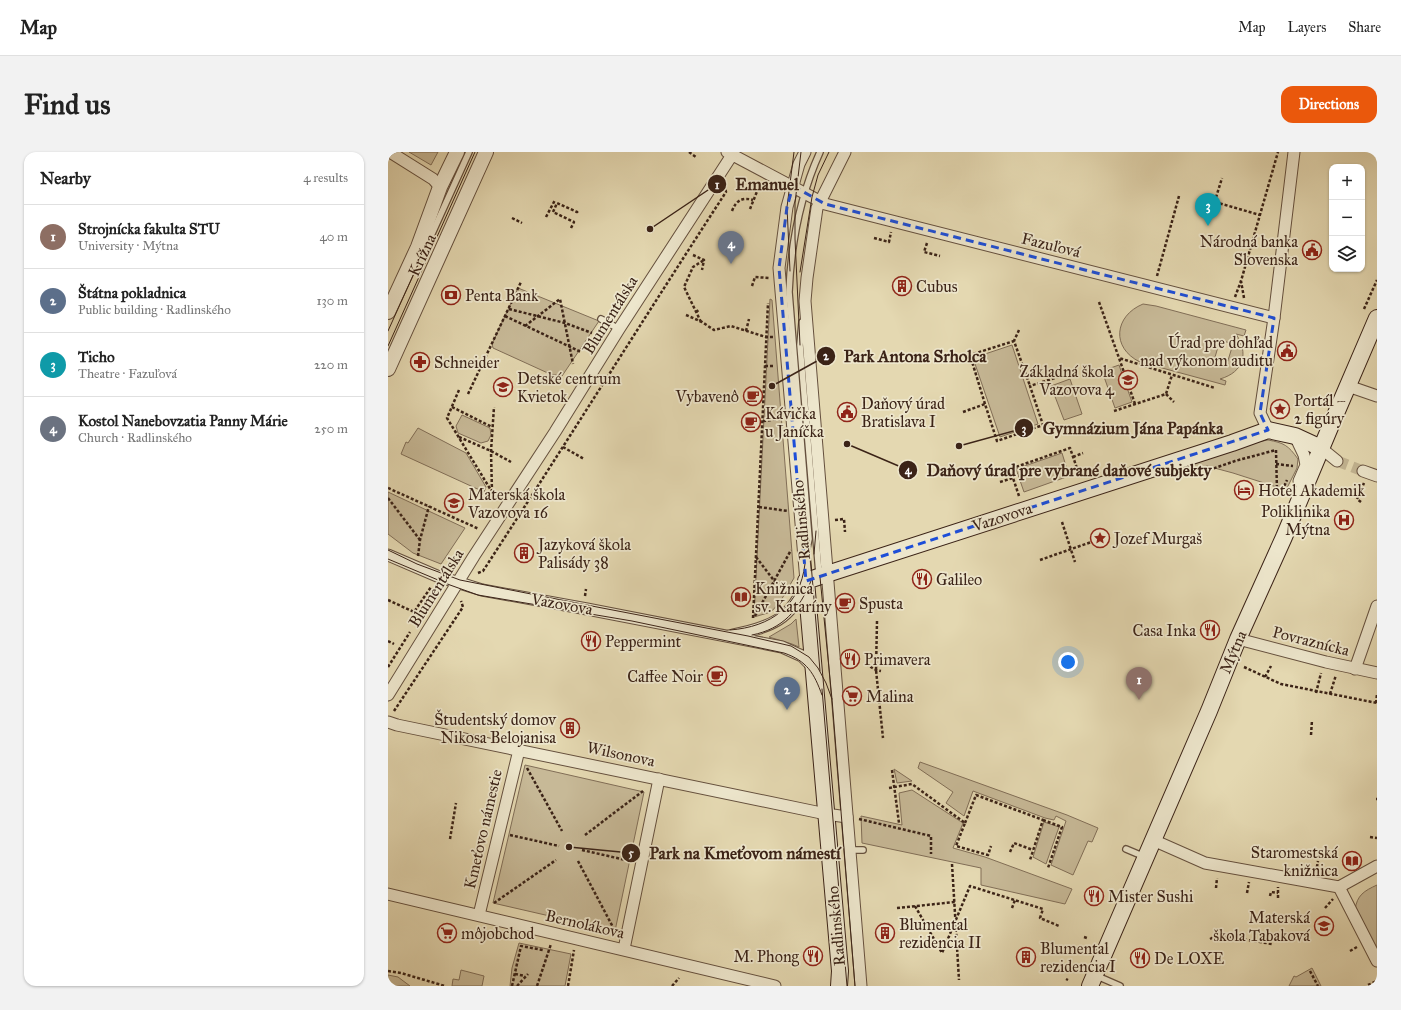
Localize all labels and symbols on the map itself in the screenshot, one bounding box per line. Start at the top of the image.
callout: Emanuel [707,170,806,199]
text: Emanuel [735,174,799,195]
text: 1 [715,178,720,192]
pin: 3 [1195,193,1221,226]
street label: Fazuľová [1020,229,1083,262]
street label: Krížna [404,231,440,279]
pin: 4 [718,231,744,264]
place label: Národná banka Slovenska [1200,232,1298,269]
public building icon: Národná banka Slovenska [1301,239,1323,261]
street label: Blumentálska [578,272,642,358]
building icon: Cubus [891,275,913,297]
place label: Cubus [916,277,958,296]
bank icon: Penta Bank [440,284,462,306]
place label: Penta Bank [465,286,539,305]
place label: Úrad pre dohľad nad výkonom auditu [1140,331,1273,370]
public building icon: Úrad pre dohľad nad výkonom auditu [1276,340,1298,362]
callout: Park Antona Srholca [816,341,994,370]
text: Park Antona Srholca [844,346,987,367]
text: 2 [823,349,830,363]
pharmacy icon: Schneider [409,351,431,373]
place label: Schneider [434,353,499,372]
place label: Základná škola Vazovova 4 [1020,362,1115,399]
place label: Detské centrum Kvietok [517,369,621,406]
school or university icon: Základná škola Vazovova 4 [1117,369,1139,391]
school or university icon: Detské centrum Kvietok [492,376,514,398]
cafe icon: Vybavenô [742,385,764,407]
place label: Vybavenô [674,387,739,406]
place label: Portál – 2 figúry [1294,391,1346,429]
place label: Daňový úrad Bratislava I [861,394,945,431]
place icon: Portál – 2 figúry [1269,398,1291,420]
public building icon: Daňový úrad Bratislava I [836,401,858,423]
place label: Kávička u Janíčka [765,404,824,442]
cafe icon: Kávička u Janíčka [740,411,762,433]
callout: Gymnázium Jána Papánka [1014,414,1231,443]
text: Gymnázium Jána Papánka [1043,418,1224,439]
text: 3 [1022,422,1027,437]
callout: Daňový úrad pre vybrané daňové subjekty [898,455,1219,484]
text: Daňový úrad pre vybrané daňové subjekty [927,460,1213,481]
text: 4 [905,463,913,478]
street label: Radlinského [788,479,814,561]
hotel icon: Hotel Akademik [1233,479,1255,501]
place label: Hotel Akademik [1258,481,1365,500]
place label: Materská škola Vazovova 16 [467,485,565,522]
school or university icon: Materská škola Vazovova 16 [443,492,465,514]
street label: Vazovova [969,498,1035,536]
place label: Poliklinika Mýtna [1261,502,1330,539]
hospital icon: Poliklinika Mýtna [1333,509,1355,531]
place icon: Jozef Murgaš [1089,527,1111,549]
place label: Jozef Murgaš [1112,529,1202,549]
place label: Jazyková škola Palisády 38 [536,535,631,572]
building icon: Jazyková škola Palisády 38 [513,542,535,564]
street label: Blumentálska [404,545,468,631]
restaurant icon: Galileo [911,568,933,590]
place label: Galileo [936,570,982,589]
place label: Knižnica sv. Kataríny [755,579,832,616]
library icon: Knižnica sv. Kataríny [730,586,752,608]
street label: Vazovova [529,589,594,619]
cafe icon: Spusta [834,592,856,614]
place label: Spusta [859,594,903,613]
restaurant icon: Casa Inka [1199,619,1221,641]
place label: Casa Inka [1133,621,1196,640]
street label: Povraznícka [1271,622,1352,660]
street label: Mýtna [1216,628,1251,676]
restaurant icon: Peppermint [580,630,602,652]
place label: Peppermint [605,632,682,651]
restaurant icon: Primavera [839,648,861,670]
place label: Primavera [864,650,931,669]
your location [1058,652,1078,672]
cafe icon: Caffee Noir [706,665,728,687]
place label: Caffee Noir [627,667,703,686]
pin: 1 [1126,667,1152,700]
pin: 2 [774,677,800,710]
supermarket icon: Malina [841,685,863,707]
place label: Malina [866,687,914,706]
place label: Študentský domov Nikosa Belojanisa [434,709,557,747]
building icon: Študentský domov Nikosa Belojanisa [559,717,581,739]
street label: Wilsonova [585,738,657,771]
street label: Kmeťovo námestie [460,767,506,891]
callout: Park na Kmeťovom námestí [621,839,849,868]
text: Park na Kmeťovom námestí [649,843,842,864]
place label: Staromestská knižnica [1251,843,1338,880]
text: 5 [628,846,634,860]
library icon: Staromestská knižnica [1341,850,1363,872]
street label: Radlinského [823,885,849,967]
restaurant icon: Mister Sushi [1083,885,1105,907]
place label: Mister Sushi [1108,887,1194,906]
street label: Bernolákova [543,906,627,942]
place label: Materská škola Tabaková [1213,908,1310,945]
place label: Blumental rezidencia II [899,915,982,952]
school or university icon: Materská škola Tabaková [1313,915,1335,937]
supermarket icon: môjobchod [436,922,458,944]
building icon: Blumental rezidencia II [874,922,896,944]
place label: môjobchod [461,924,534,943]
place label: Blumental rezidencia I [1040,939,1116,976]
restaurant icon: M. Phong [802,945,824,967]
building icon: Blumental rezidencia I [1015,946,1037,968]
place label: M. Phong [733,947,800,967]
restaurant icon: De LOXE [1129,947,1151,969]
place label: De LOXE [1154,949,1224,968]

